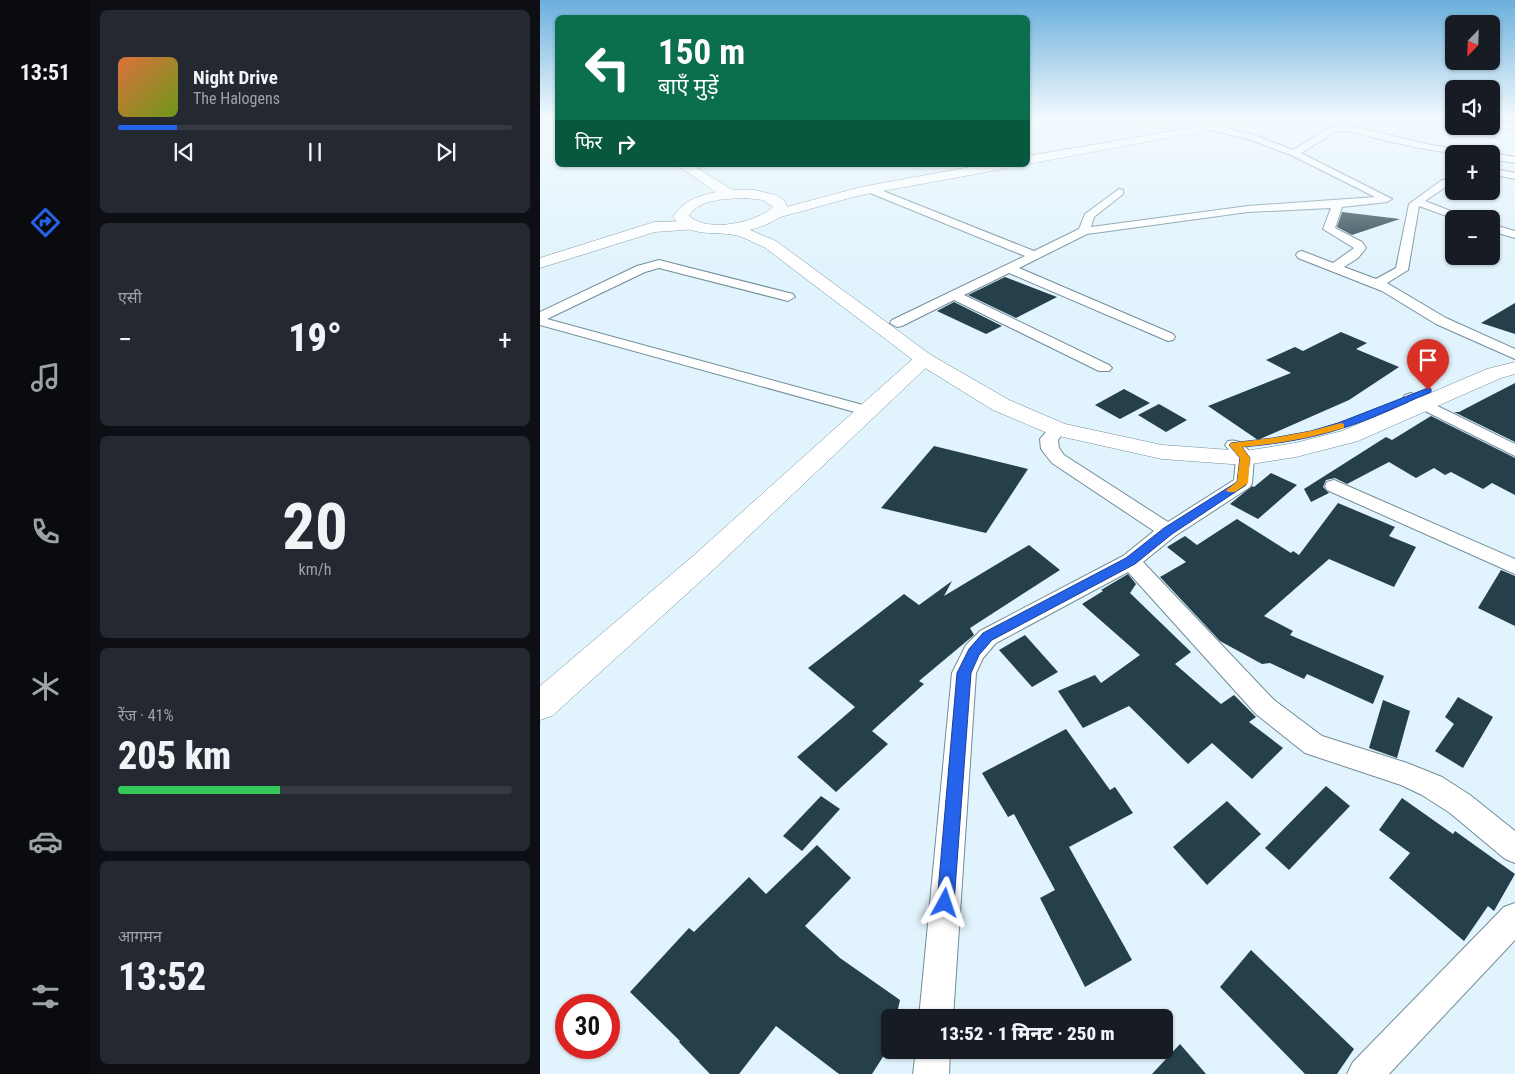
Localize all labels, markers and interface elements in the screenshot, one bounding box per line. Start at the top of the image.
north arrow [1445,15,1500,70]
map controls [1445,15,1500,265]
text: 150 m [658,32,745,73]
icon: left [575,35,640,100]
text: 13:51 [20,60,70,85]
text: Night Drive [193,66,278,89]
text: बाएँ मुड़ें [658,74,718,99]
button: sound [1445,80,1500,135]
text: The Halogens [193,89,280,108]
icon: right [612,130,640,158]
text: फिर [575,131,602,154]
icon: previous [170,138,198,166]
icon: pause [301,138,329,166]
icon: next [432,138,460,166]
button: + [1445,145,1500,200]
icon: directions [28,205,63,240]
button: − [1445,210,1500,265]
text: एसी [118,288,142,307]
text: 19° [288,316,342,360]
text: − [118,323,132,356]
text: + [498,323,512,356]
pin [1407,339,1449,390]
icon: arrive [1414,346,1442,374]
icon: music [28,360,63,395]
text: 20 [282,489,348,565]
icon: phone [28,514,63,549]
text: km/h [299,560,331,579]
icon: climate [28,669,63,704]
text: रेंज · 41% [118,706,174,725]
text: 205 km [118,734,231,778]
icon: car [28,824,63,859]
position arrow [918,876,970,928]
text: आगमन [118,927,162,946]
text: 13:52 [118,955,206,999]
icon: filters [28,979,63,1014]
speed limit sign: 30 [555,994,620,1059]
text: 13:52 · 1 मिनट · 250 m [939,1022,1115,1045]

